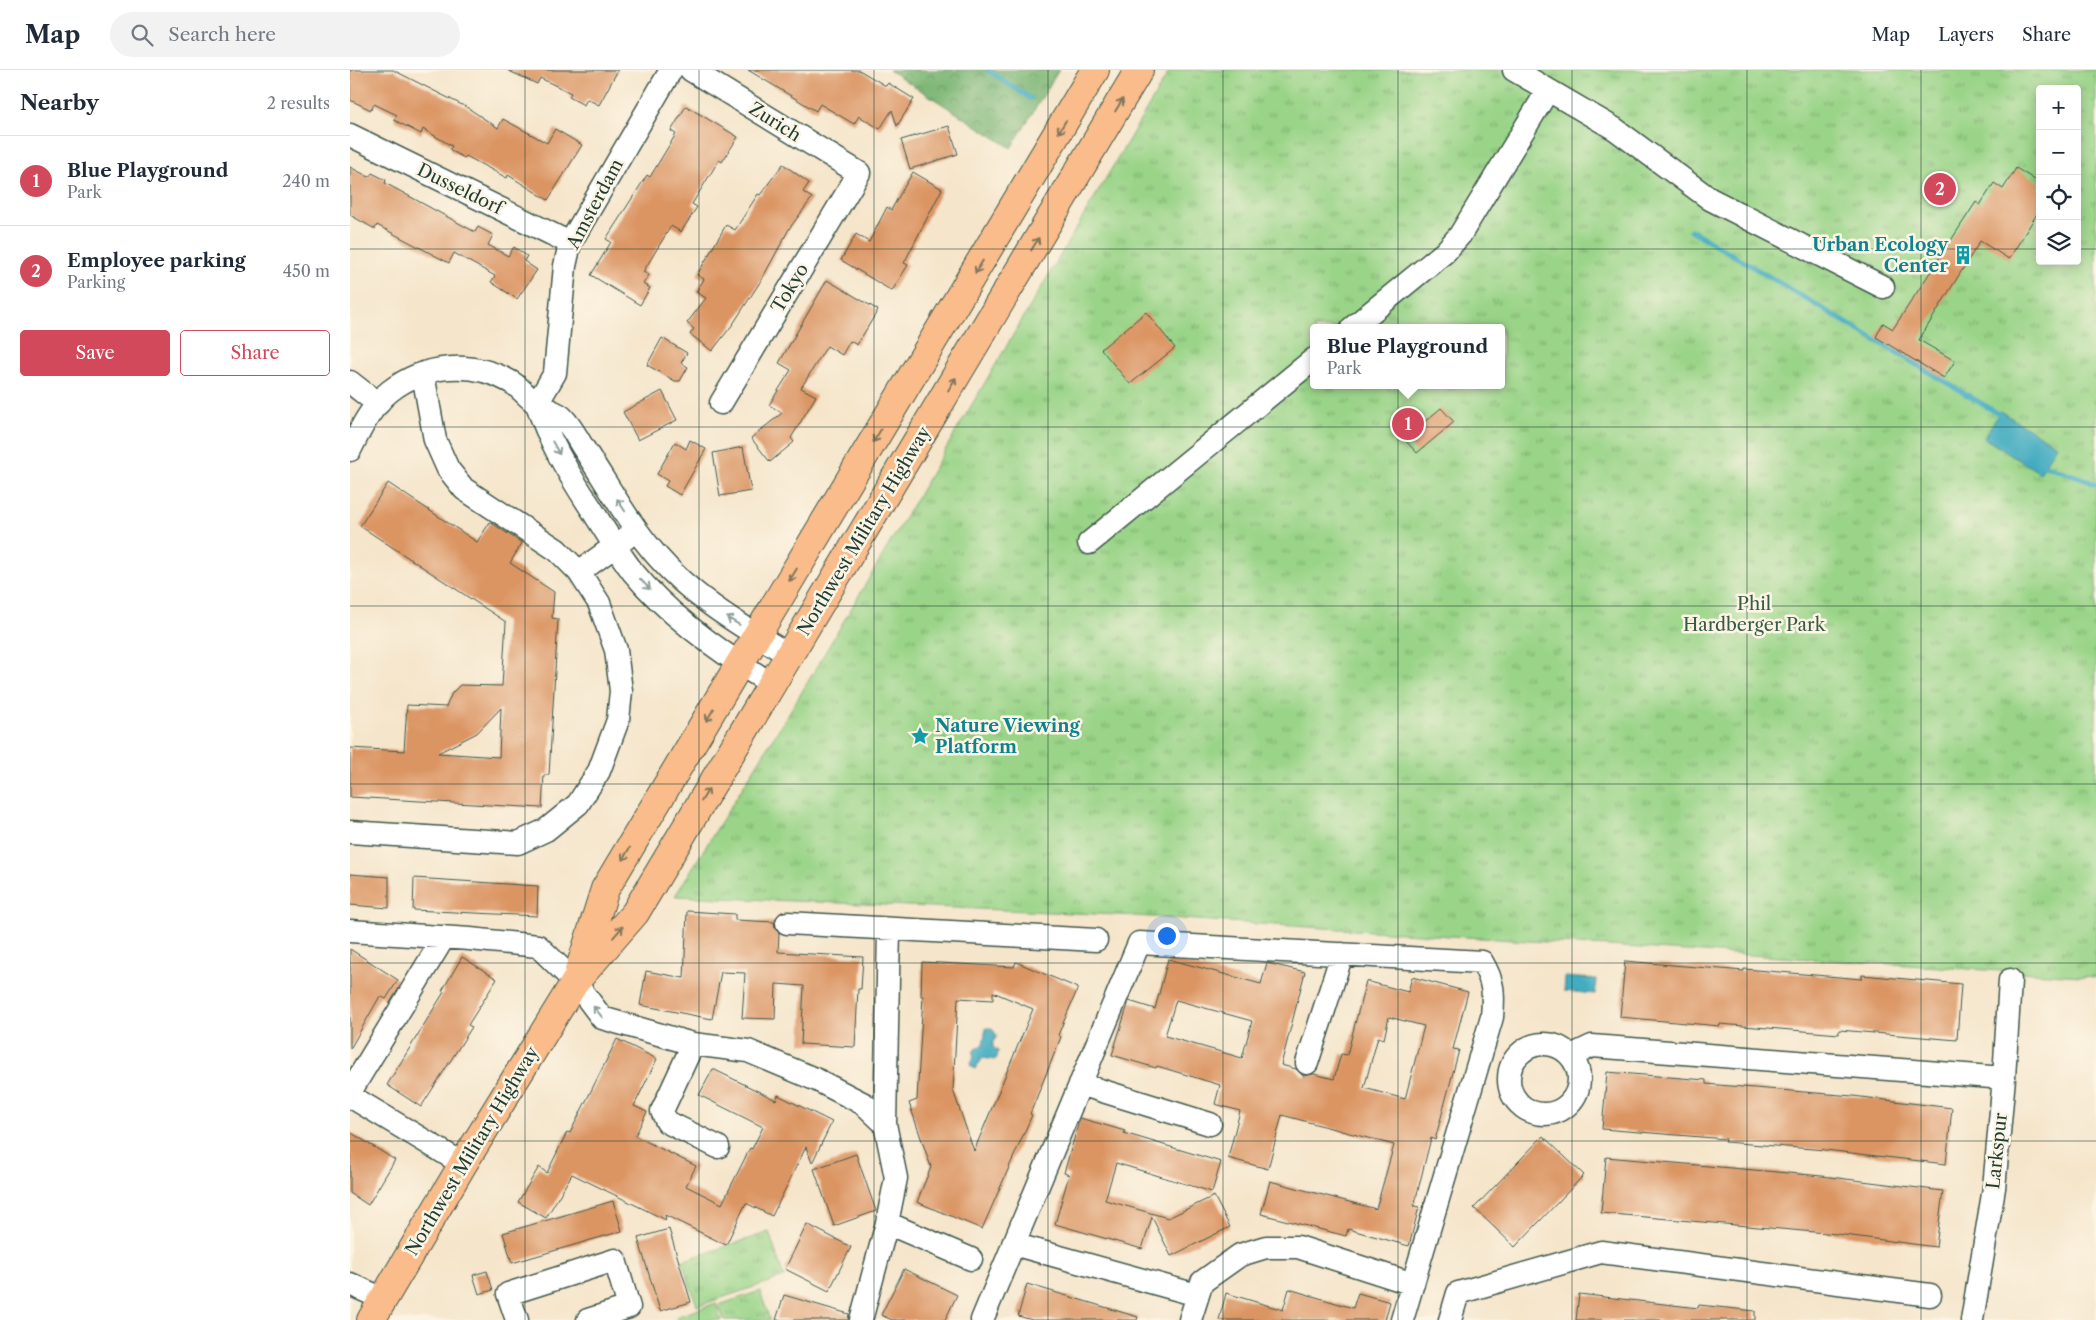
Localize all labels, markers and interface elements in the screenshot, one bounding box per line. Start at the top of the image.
search box [110,12,460,57]
text: Map [25,20,80,49]
icon: search [128,21,156,49]
text: Search here [168,23,276,46]
text: Map [1872,24,1910,46]
text: Layers [1938,24,1994,46]
text: Share [2022,24,2071,46]
map controls [2036,85,2081,265]
button: + [2036,85,2081,130]
text: Nearby [20,90,99,115]
text: 2 results [267,93,330,113]
street label: Zurich [745,98,805,146]
one-way arrow [1114,98,1124,112]
one-way arrow [1056,119,1066,133]
button: − [2036,130,2081,175]
street label: Amsterdam [562,155,628,254]
text: Blue Playground [67,159,229,182]
street label: Dusseldorf [413,159,509,220]
pin: 2 [1924,170,1956,208]
text: 1 [32,171,40,191]
text: 240 m [282,171,330,191]
button: locate [2036,175,2081,220]
text: Park [67,182,102,202]
button: layers [2036,220,2081,265]
place label: Urban Ecology Center [1812,234,1949,277]
one-way arrow [1031,238,1041,252]
building icon: Urban Ecology Center [1952,244,1974,266]
text: Employee parking [67,249,246,272]
street label: Tokyo [767,259,813,317]
one-way arrow [973,259,983,273]
text: 2 [31,261,41,281]
text: 450 m [283,261,330,281]
text: Parking [67,272,125,292]
popup [1310,324,1505,389]
button: Save [20,330,170,376]
button: Share [180,330,330,376]
text: Blue Playground [1327,335,1488,358]
text: Park [1327,358,1362,378]
one-way arrow [947,377,957,391]
pin: 1 [1392,405,1424,443]
street label: Northwest Military Highway [793,421,936,640]
one-way arrow [872,429,882,443]
one-way arrow [551,441,561,456]
one-way arrow [616,498,626,512]
one-way arrow [788,568,798,582]
one-way arrow [639,578,651,590]
park label: Phil Hardberger Park [1683,593,1827,636]
one-way arrow [725,616,740,626]
one-way arrow [704,707,714,721]
place label: Nature Viewing Platform [935,715,1080,758]
place icon: Nature Viewing Platform [909,725,931,747]
one-way arrow [701,788,711,802]
one-way arrow [621,847,631,861]
your location [1154,923,1180,949]
one-way arrow [613,925,624,938]
one-way arrow [592,1005,603,1018]
street label: Northwest Military Highway [401,1041,544,1260]
street label: Larkspur [1982,1111,2012,1190]

